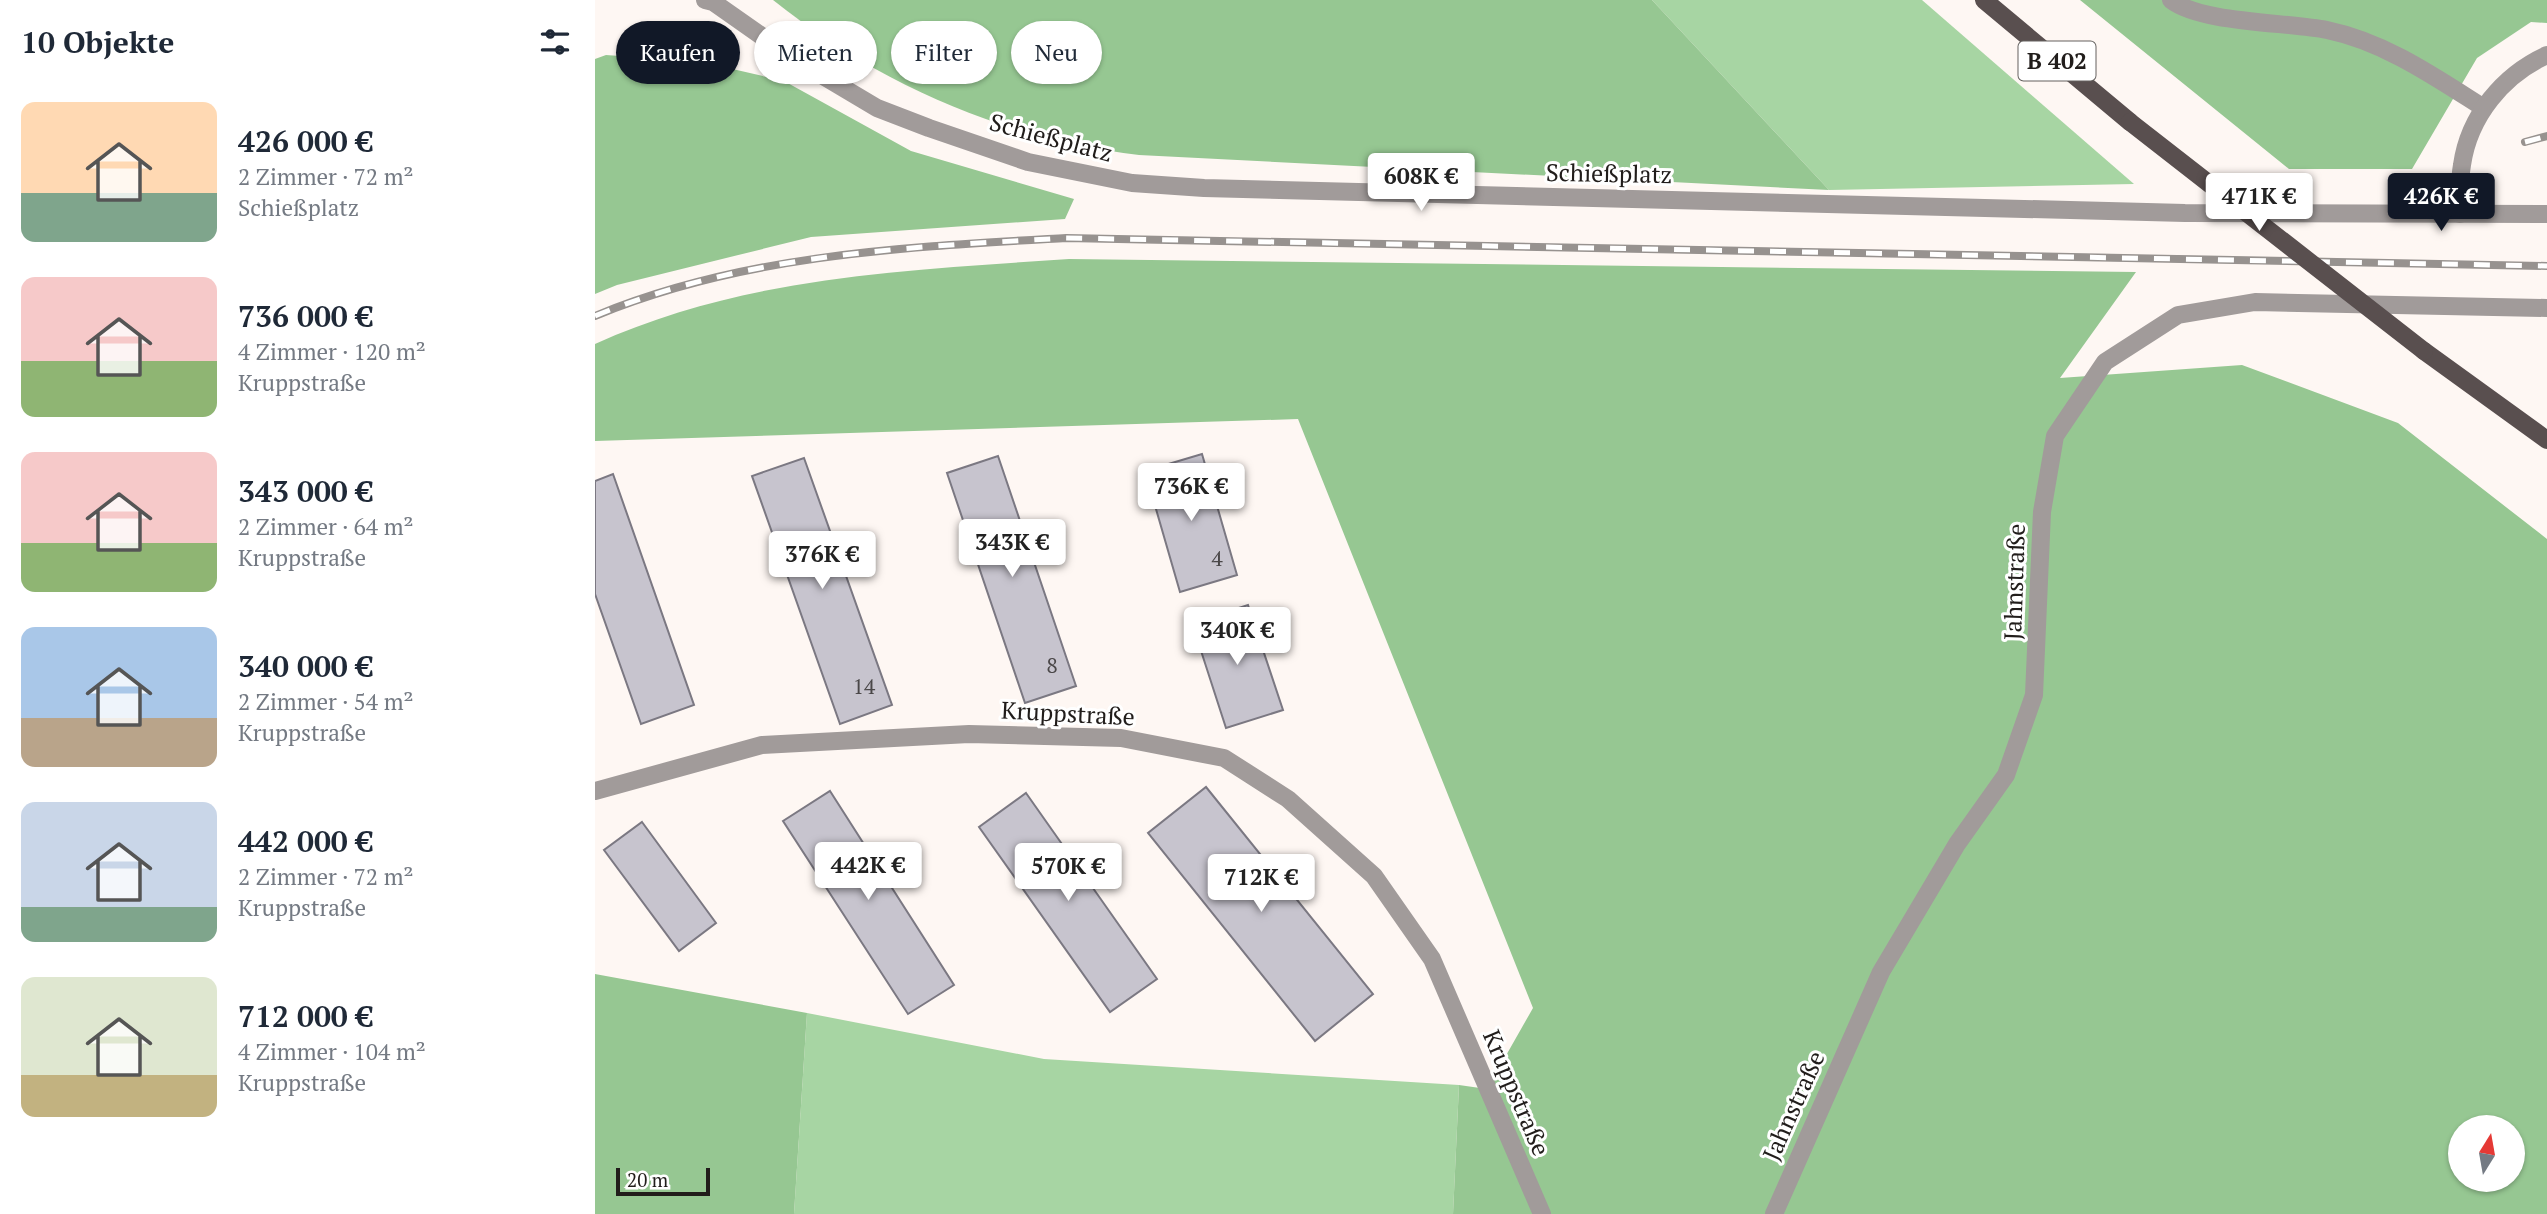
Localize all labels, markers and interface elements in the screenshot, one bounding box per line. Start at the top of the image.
chip: Kaufen [616,21,740,84]
chip: Mieten [754,21,877,84]
chip: Filter [891,21,997,84]
chip: Neu [1011,21,1102,84]
text: 10 Objekte [21,22,174,62]
icon: filters [536,23,574,61]
road number: B 402 [2019,41,2095,80]
street label: Schießplatz [986,105,1116,169]
text: 426 000 € [238,121,373,161]
icon: home [77,130,161,214]
pin: 608K € [1364,154,1478,213]
street label: Schießplatz [1546,156,1672,190]
text: 608K € [1384,160,1458,191]
text: 2 Zimmer · 72 m² [238,161,413,192]
pin: 471K € [2202,174,2316,233]
pin: 426K € [2384,174,2498,233]
text: 471K € [2222,180,2296,211]
text: 426K € [2404,180,2478,211]
text: Schießplatz [238,192,359,223]
text: 736 000 € [238,296,373,336]
icon: home [77,305,161,389]
text: 4 Zimmer · 120 m² [238,336,426,367]
text: Kruppstraße [238,367,366,398]
pin: 736K € [1134,463,1248,523]
text: 736K € [1154,470,1228,501]
text: 343 000 € [238,471,373,511]
icon: home [77,480,161,564]
text: 2 Zimmer · 64 m² [238,511,413,542]
pin: 343K € [955,520,1069,579]
street label: Jahnstraße [1996,523,2032,641]
text: 343K € [975,526,1049,557]
pin: 376K € [765,532,879,591]
text: 376K € [785,538,859,569]
text: Kruppstraße [238,542,366,573]
house number: 4 [1211,544,1223,572]
pin: 340K € [1180,608,1294,667]
text: 340K € [1200,614,1274,645]
text: 340 000 € [238,646,373,686]
house number: 8 [1046,651,1058,679]
icon: home [77,655,161,739]
house number: 14 [853,672,876,700]
text: 2 Zimmer · 54 m² [238,686,413,717]
street label: Kruppstraße [1000,694,1136,732]
text: Kruppstraße [238,717,366,748]
text: 442 000 € [238,821,373,861]
icon: home [77,830,161,914]
pin: 442K € [811,842,925,902]
pin: 570K € [1011,844,1125,903]
text: 442K € [831,849,905,880]
text: 570K € [1031,850,1105,881]
pin: 712K € [1204,855,1318,914]
text: 2 Zimmer · 72 m² [238,861,413,892]
text: 712K € [1224,861,1298,892]
text: Kruppstraße [238,892,366,923]
text: 712 000 € [238,996,373,1036]
icon: home [77,1005,161,1089]
street label: Kruppstraße [1476,1025,1558,1160]
text: 4 Zimmer · 104 m² [238,1036,426,1067]
street label: Jahnstraße [1755,1046,1831,1165]
text: Kruppstraße [238,1067,366,1098]
north arrow [2448,1115,2525,1192]
map controls [2448,1115,2525,1192]
scale bar [616,1165,711,1197]
text: 20 m [627,1167,668,1192]

